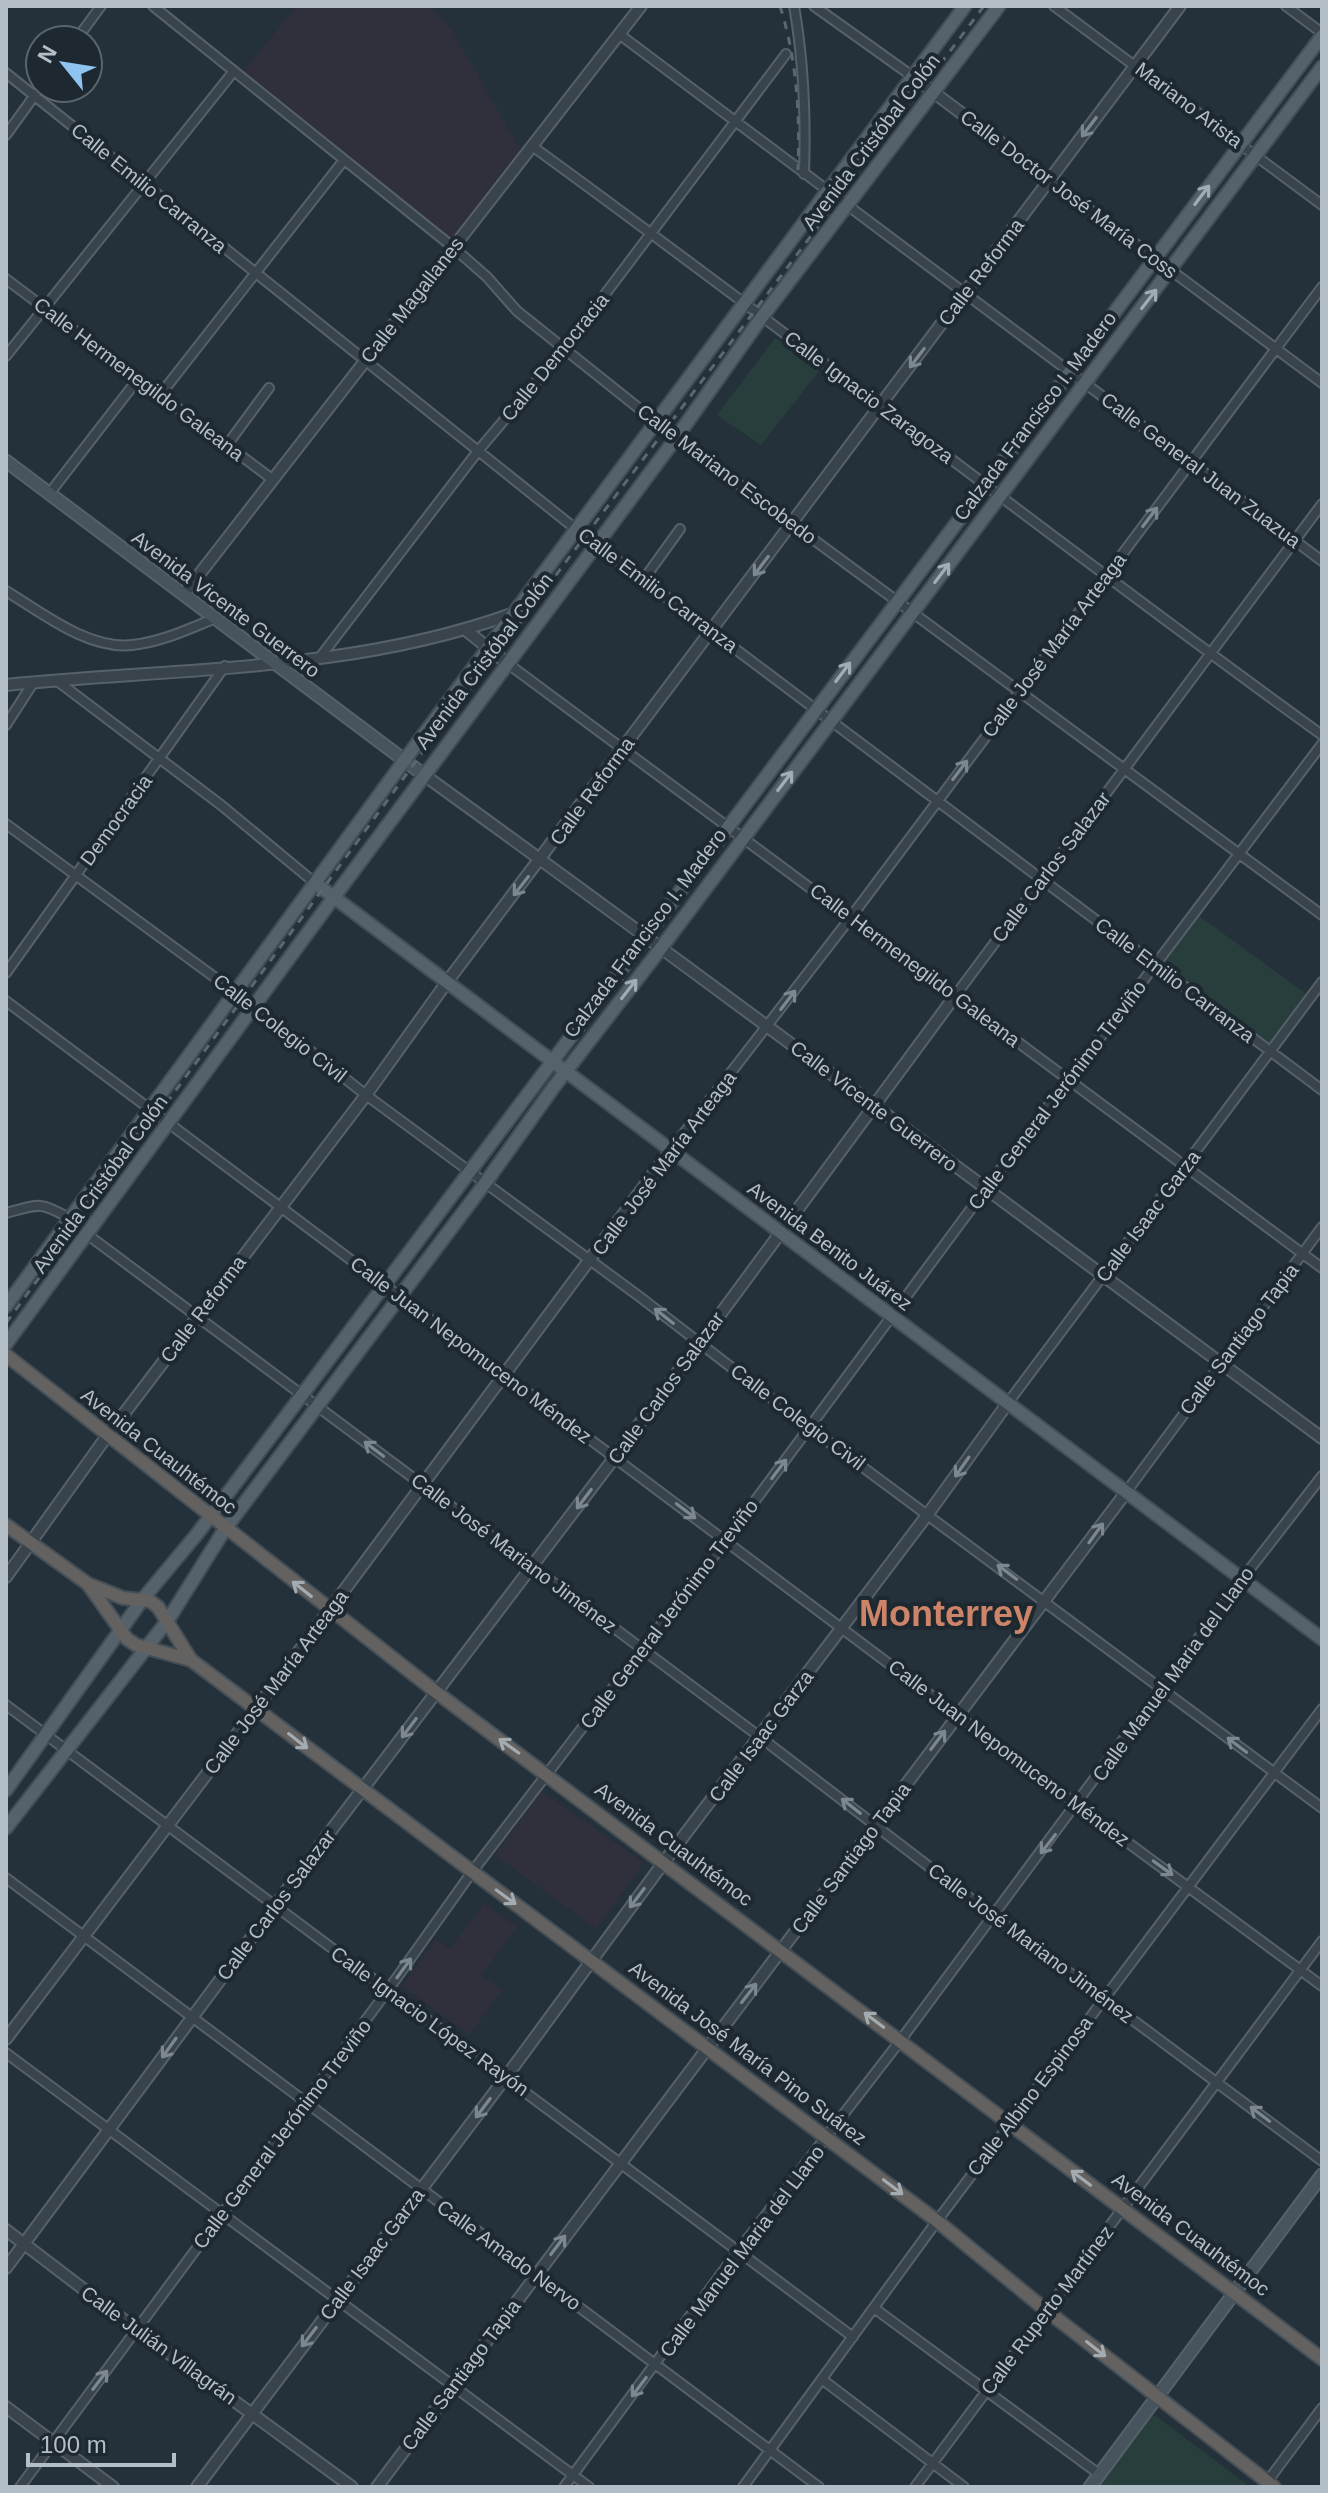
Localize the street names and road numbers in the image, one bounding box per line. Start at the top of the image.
street label: Avenida Cristóbal Colón [798,50,944,234]
street label: Mariano Arista [1131,58,1247,153]
street label: Calle Doctor José María Coss [956,105,1182,283]
street label: Calle Emilio Carranza [67,119,232,258]
street label: Calle Reforma [934,214,1029,330]
street label: Calle Magallanes [356,233,468,367]
street label: Calle Democracia [497,288,614,425]
street label: Calle Hermenegildo Galeana [30,293,249,466]
street label: Calzada Francisco I. Madero [949,307,1121,525]
street label: Calle Ignacio Zaragoza [780,326,958,468]
street label: Calle General Juan Zuazua [1097,388,1306,553]
street label: Calle Mariano Escobedo [633,400,821,548]
street label: Calle Emilio Carranza [574,523,743,658]
street label: Avenida Vicente Guerrero [128,526,324,682]
street label: Calle José María Arteaga [978,548,1131,741]
street label: Avenida Cristóbal Colón [411,569,557,753]
street label: Calle Reforma [546,732,639,849]
street label: Democracia [76,770,157,870]
street label: Calle Carlos Salazar [987,787,1115,946]
street label: Calzada Francisco I. Madero [559,824,731,1042]
street label: Calle Hermenegildo Galeana [806,879,1025,1052]
street label: Calle Emilio Carranza [1091,913,1260,1048]
street label: Calle Colegio Civil [209,969,351,1087]
street label: Calle General Jerónimo Treviño [964,976,1150,1214]
street label: Calle Vicente Guerrero [786,1036,962,1176]
street label: Calle José María Arteaga [588,1066,741,1259]
street label: Avenida Cristóbal Colón [28,1091,172,1277]
street label: Calle Isaac Garza [1091,1145,1205,1286]
street label: Avenida Benito Juárez [744,1177,916,1315]
street label: Calle Reforma [156,1251,251,1367]
street label: Calle Juan Nepomuceno Méndez [346,1252,596,1448]
street label: Calle Santiago Tapia [1175,1259,1303,1419]
street label: Calle Carlos Salazar [604,1308,729,1468]
street label: Calle Colegio Civil [727,1359,869,1475]
street label: Avenida Cuauhtémoc [77,1384,241,1518]
street label: Calle José Mariano Jiménez [407,1469,621,1637]
street label: Calle General Jerónimo Treviño [576,1495,762,1733]
street label: Calle Manuel Maria del Llano [1088,1563,1258,1785]
street label: Calle José María Arteaga [200,1585,353,1778]
street label: Calle Juan Nepomuceno Méndez [884,1655,1134,1851]
street label: Calle Isaac Garza [704,1665,818,1806]
street label: Avenida Cuauhtémoc [591,1778,757,1910]
street label: Calle Santiago Tapia [787,1778,915,1938]
street label: Calle Carlos Salazar [212,1825,340,1984]
street label: Calle José Mariano Jiménez [924,1859,1138,2027]
street label: Calle Ignacio López Rayón [327,1942,533,2100]
street label: Avenida José María Pino Suárez [625,1957,871,2149]
street label: Calle Albino Espinosa [963,2011,1098,2180]
street label: Calle General Jerónimo Treviño [189,2015,375,2253]
street label: Calle Manuel Maria del Llano [655,2141,829,2361]
street label: Avenida Cuauhtémoc [1108,2168,1274,2300]
street label: Calle Isaac Garza [315,2183,429,2324]
street label: Calle Amado Nervo [433,2195,585,2315]
street label: Calle Ruperto Martínez [976,2221,1118,2399]
street label: Calle Julián Villagrán [77,2281,241,2409]
street label: Calle Santiago Tapia [397,2295,525,2455]

